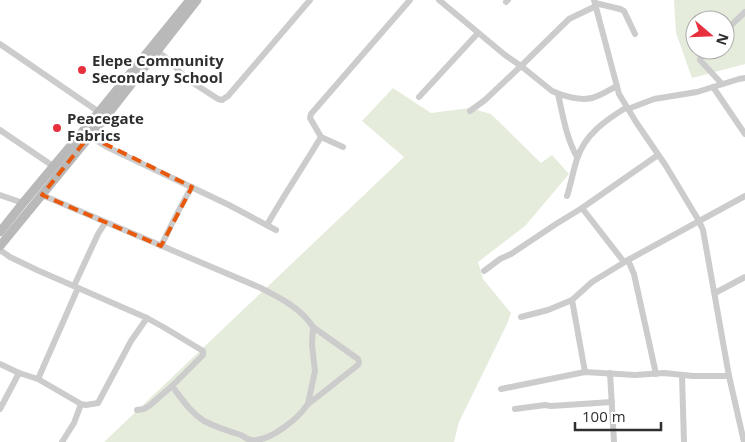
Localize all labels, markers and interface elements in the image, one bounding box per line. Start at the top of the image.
north arrow [685,10,735,60]
text: N [712,31,734,48]
place label: Elepe Community Secondary School [92,50,224,87]
marker: Elepe Community Secondary School [76,64,88,76]
place label: Peacegate Fabrics [67,108,144,145]
marker: Peacegate Fabrics [51,122,63,134]
scale bar [575,400,661,432]
text: 100 m [582,406,626,426]

